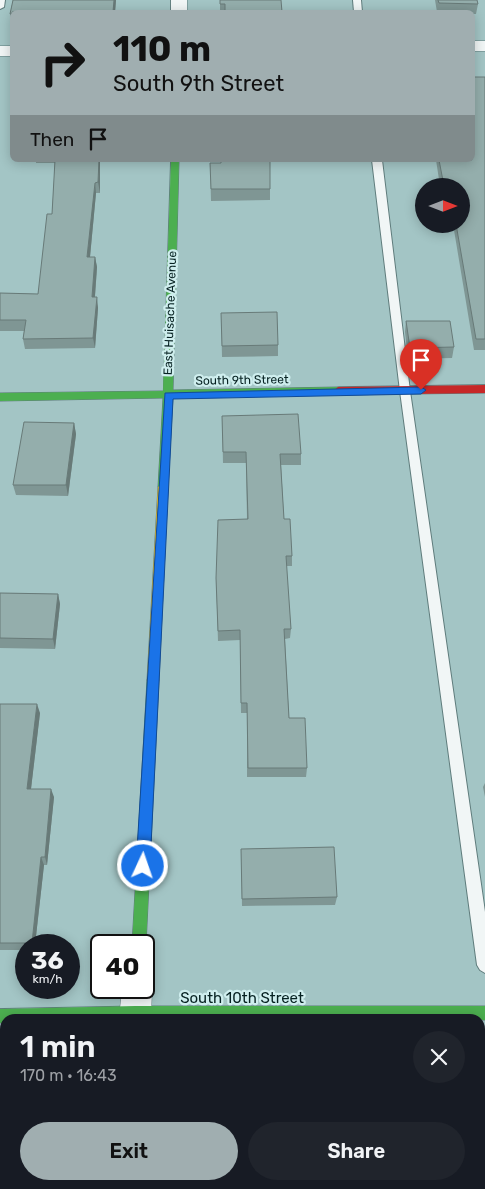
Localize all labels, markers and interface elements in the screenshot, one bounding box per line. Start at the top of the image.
text: 110 m [113,28,211,70]
icon: right [30,30,95,95]
text: South 9th Street [113,70,284,97]
icon: arrive [84,125,112,153]
text: Then [30,128,74,151]
north arrow [415,178,470,232]
map controls [415,178,470,233]
street label: East Huisache Avenue [161,250,179,375]
pin [400,339,442,390]
icon: arrive [407,346,435,374]
street label: South 9th Street [195,372,289,388]
position arrow [116,839,168,891]
speed limit sign: 40 [90,934,155,999]
text: 36 [31,946,64,975]
text: km/h [33,972,62,986]
street label: South 10th Street [180,989,304,1007]
text: 1 min [20,1029,95,1065]
button: close [413,1031,465,1083]
text: 170 m · 16:43 [20,1066,117,1085]
button: Exit [20,1122,238,1180]
button: Share [248,1122,465,1180]

